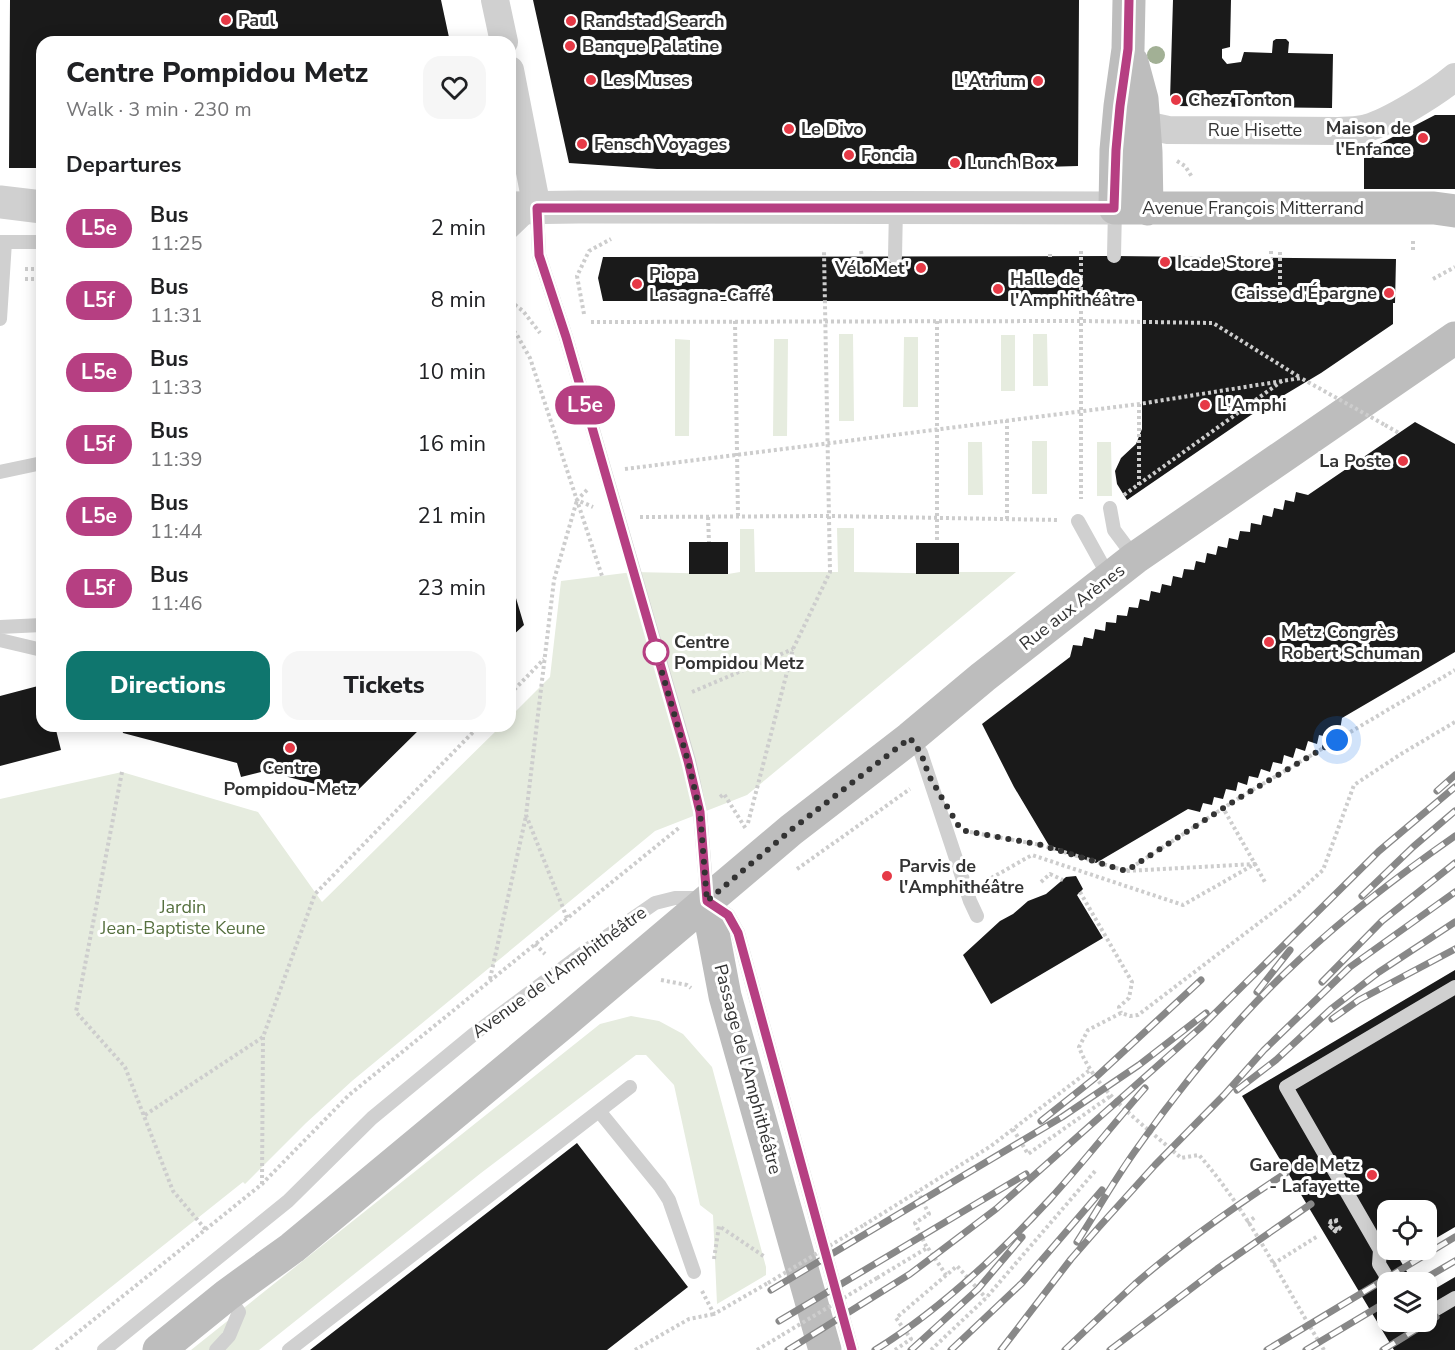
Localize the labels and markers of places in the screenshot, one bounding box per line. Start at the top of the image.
place label: Paul [238,8,276,32]
place label: Randstad Search [583,9,724,33]
marker: Paul [219,13,233,27]
marker: Randstad Search [564,14,578,28]
place label: Banque Palatine [582,34,719,58]
marker: Banque Palatine [563,39,577,53]
place label: Les Muses [603,68,690,92]
place label: L'Atrium [954,69,1026,93]
marker: Les Muses [584,73,598,87]
marker: L'Atrium [1031,74,1045,88]
place label: Chez Tonton [1188,88,1292,112]
marker: Chez Tonton [1169,93,1183,107]
place label: Maison de l'Enfance [1326,116,1411,161]
place label: Le Divo [801,117,864,141]
marker: Le Divo [782,122,796,136]
marker: Maison de l'Enfance [1416,131,1430,145]
place label: Fensch Voyages [594,132,727,156]
marker: Fensch Voyages [575,137,589,151]
place label: Foncia [861,143,915,167]
marker: Foncia [842,148,856,162]
place label: Lunch Box [967,151,1054,175]
marker: Lunch Box [948,156,962,170]
place label: Icade Store [1177,250,1271,274]
marker: Icade Store [1158,255,1172,269]
place label: VéloMet' [834,256,909,280]
marker: VéloMet' [914,261,928,275]
place label: Piopa Lasagna-Caffé [649,262,771,307]
place label: Halle de l'Amphithéâtre [1010,267,1135,312]
marker: Piopa Lasagna-Caffé [630,277,644,291]
place label: Caisse d'Épargne [1234,281,1377,305]
marker: Halle de l'Amphithéâtre [991,282,1005,296]
marker: Caisse d'Épargne [1382,286,1396,300]
place label: L'Amphi [1217,393,1287,417]
marker: L'Amphi [1198,398,1212,412]
place label: La Poste [1319,449,1391,473]
marker: La Poste [1396,454,1410,468]
place label: Metz Congrès Robert Schuman [1281,620,1420,665]
place label: Centre Pompidou Metz [674,630,805,675]
marker: Metz Congrès Robert Schuman [1262,635,1276,649]
marker: Centre Pompidou Metz [643,639,669,665]
marker: Centre Pompidou-Metz [283,741,297,755]
place label: Centre Pompidou-Metz [223,756,357,801]
place label: Parvis de l'Amphithéâtre [899,854,1024,899]
marker: Parvis de l'Amphithéâtre [880,869,894,883]
place label: Gare de Metz - Lafayette [1249,1153,1360,1198]
marker: Gare de Metz - Lafayette [1365,1168,1379,1182]

